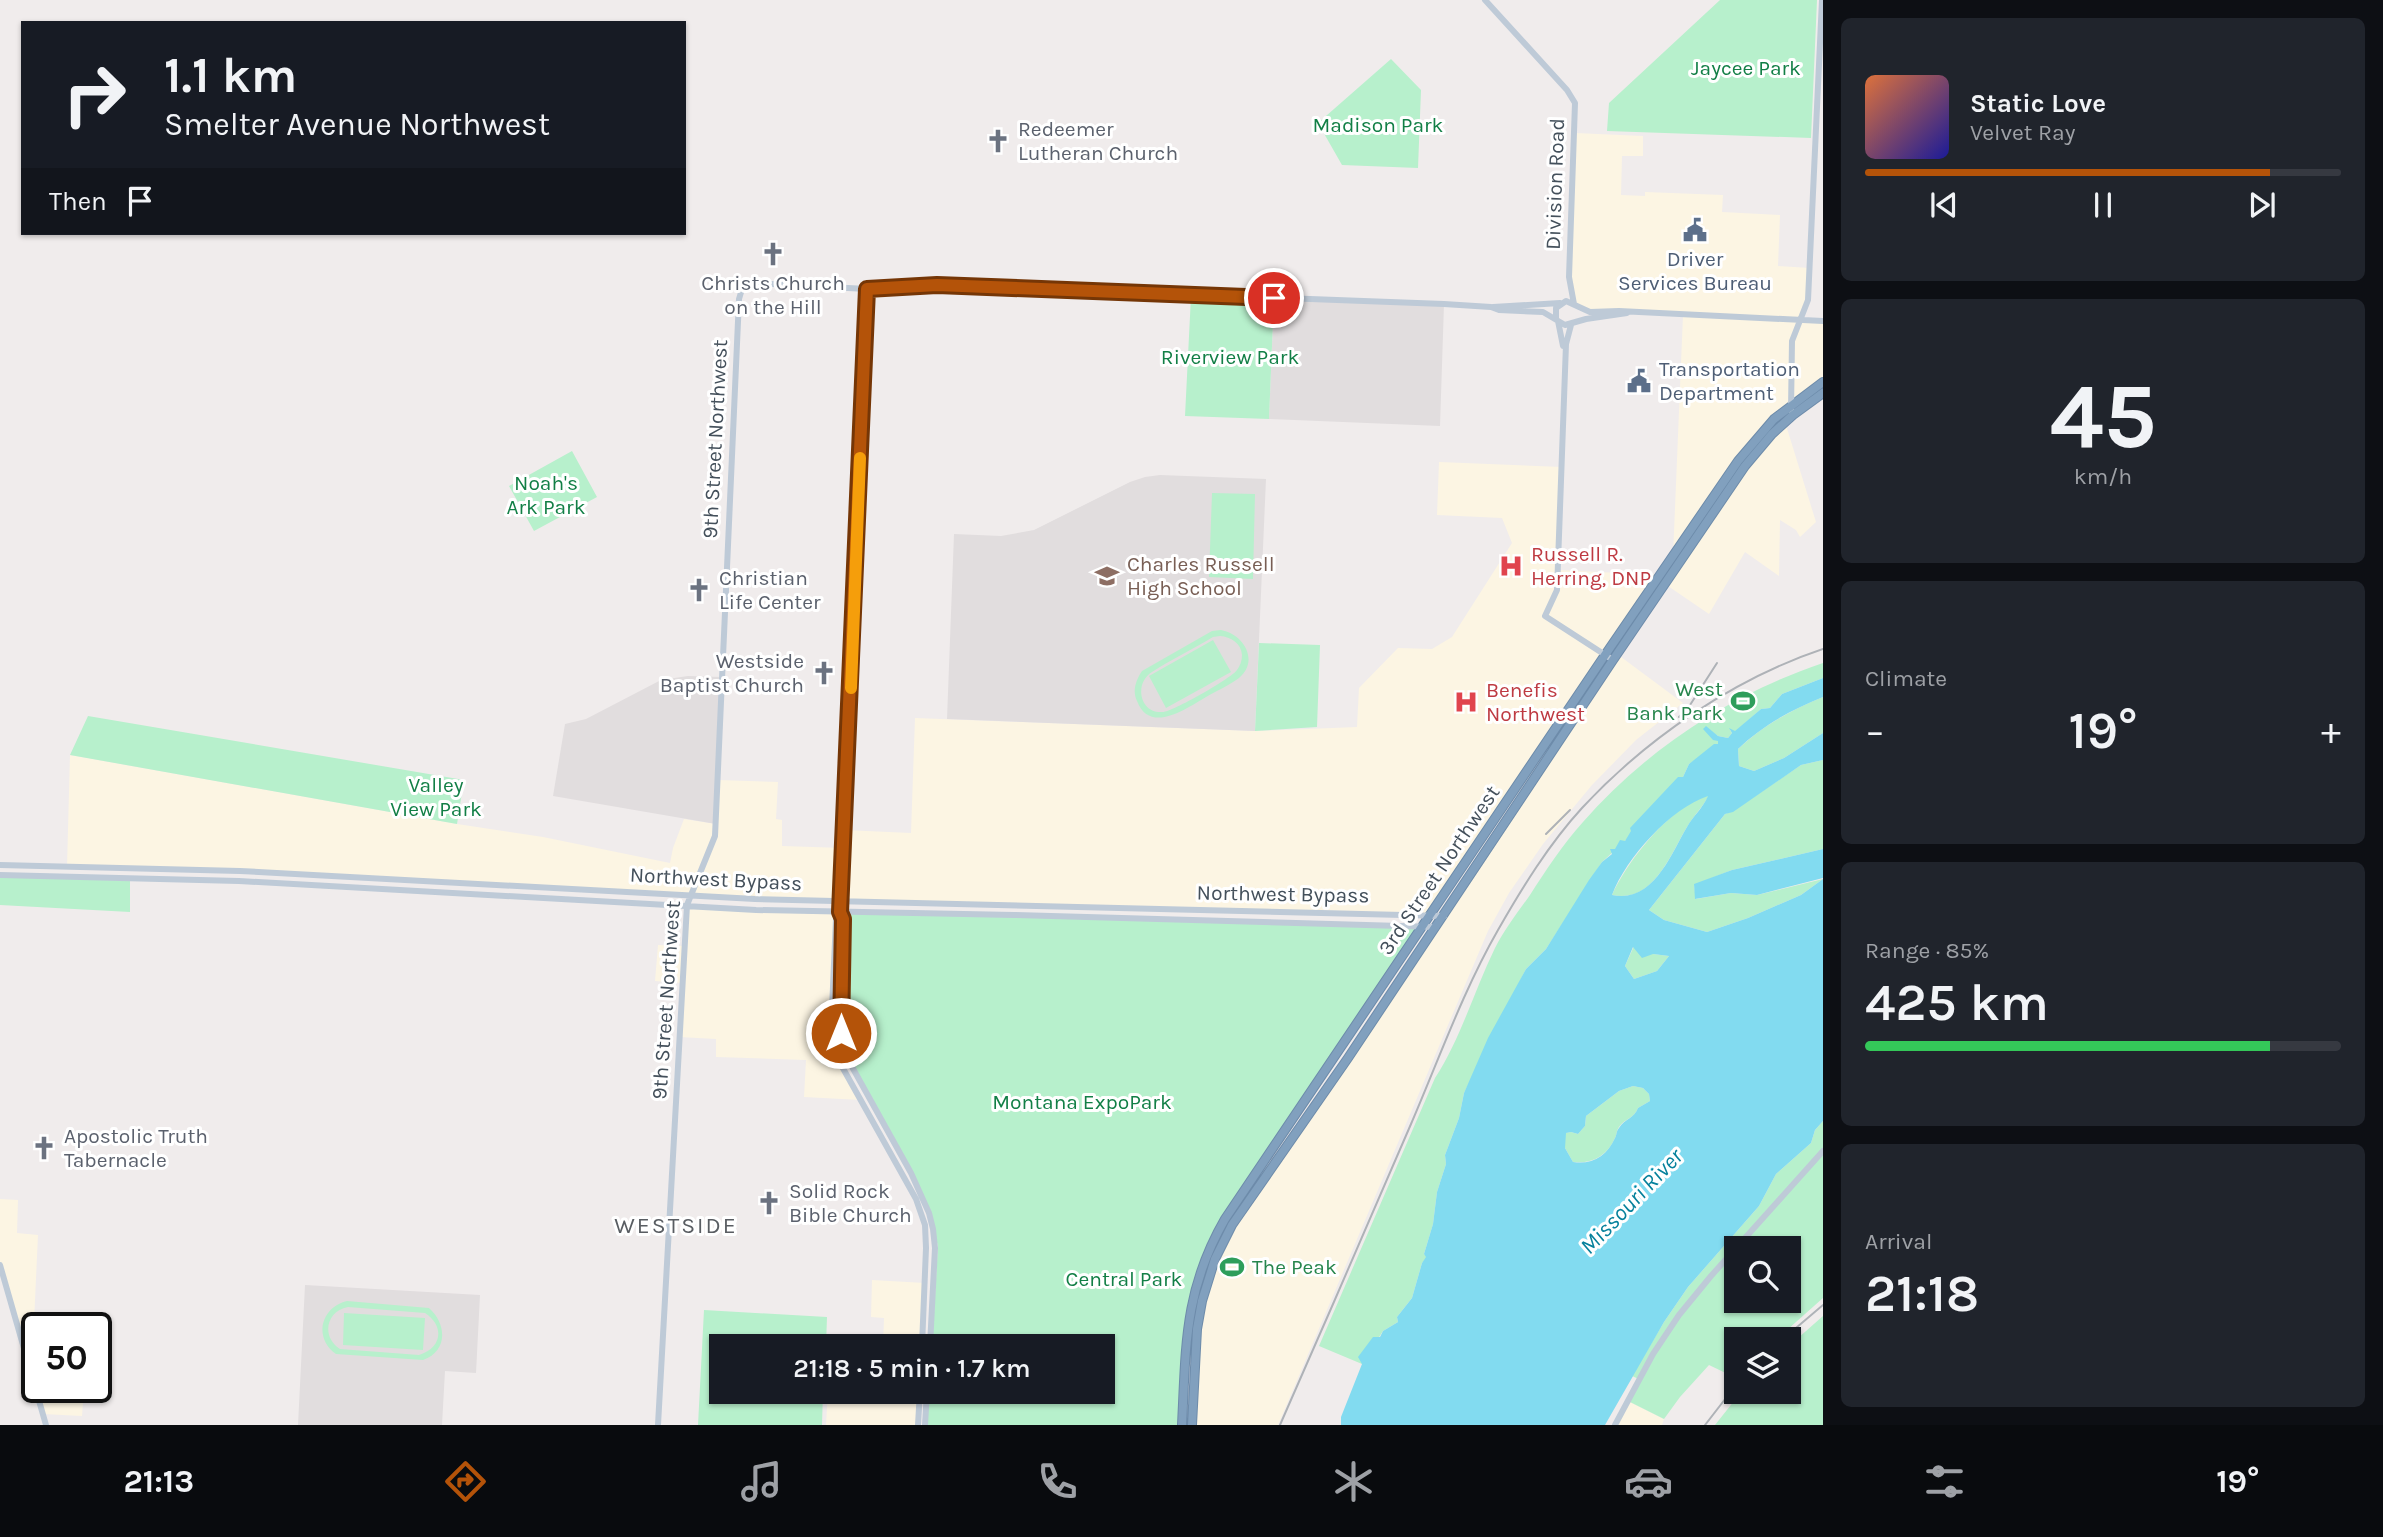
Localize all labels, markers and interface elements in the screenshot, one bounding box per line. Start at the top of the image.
text: 1.1 km [164,47,297,104]
icon: right [49,49,140,140]
park label: Jaycee Park [1691,56,1801,80]
text: Static Love [1970,88,2106,119]
text: Smelter Avenue Northwest [164,106,550,143]
park label: Madison Park [1313,113,1444,137]
place label: Redeemer Lutheran Church [1018,117,1178,165]
street label: Division Road [1541,118,1569,250]
text: Velvet Ray [1970,119,2075,146]
church icon: Redeemer Lutheran Church [984,127,1012,155]
icon: arrive [121,182,159,220]
text: Then [49,186,107,217]
icon: previous [1925,186,1963,224]
icon: pause [2084,186,2122,224]
icon: next [2243,186,2281,224]
public building icon: Driver Services Bureau [1681,216,1709,244]
church icon: Christs Church on the Hill [759,240,787,268]
place label: Driver Services Bureau [1618,247,1772,295]
pin [1244,268,1304,328]
place label: Christs Church on the Hill [701,271,845,319]
icon: arrive [1255,279,1293,317]
street label: 9th Street Northwest [698,339,732,539]
park label: Riverview Park [1161,345,1299,369]
place label: Transportation Department [1659,357,1800,405]
text: 45 [2049,364,2157,470]
public building icon: Transportation Department [1625,367,1653,395]
text: km/h [2074,463,2132,490]
park label: Noah's Ark Park [506,471,586,519]
place label: Russell R. Herring, DNP [1531,542,1651,590]
place label: Charles Russell High School [1127,552,1275,600]
hospital icon: Russell R. Herring, DNP [1497,552,1525,580]
school or university icon: Charles Russell High School [1093,562,1121,590]
place label: Christian Life Center [719,566,821,614]
church icon: Christian Life Center [685,576,713,604]
place label: Westside Baptist Church [660,649,804,697]
church icon: Westside Baptist Church [810,659,838,687]
text: Climate [1865,665,1947,692]
place label: West Bank Park [1626,677,1723,725]
place label: Benefis Northwest [1486,678,1585,726]
sports icon: West Bank Park [1729,687,1757,715]
hospital icon: Benefis Northwest [1452,688,1480,716]
text: 19° [2069,700,2137,761]
text: − [1865,709,1885,754]
text: + [2321,709,2341,754]
park label: Valley View Park [390,773,482,821]
street label: 3rd Street Northwest [1373,781,1505,959]
street label: Northwest Bypass [629,862,803,896]
street label: Northwest Bypass [1196,880,1370,908]
street label: 9th Street Northwest [647,900,685,1100]
text: Range · 85% [1865,937,1989,964]
text: 425 km [1865,972,2049,1033]
position arrow [804,996,878,1070]
park label: Montana ExpoPark [992,1090,1172,1114]
place label: Apostolic Truth Tabernacle [64,1124,208,1172]
church icon: Apostolic Truth Tabernacle [30,1134,58,1162]
water label: Missouri River [1574,1142,1689,1260]
place label: Solid Rock Bible Church [789,1179,912,1227]
church icon: Solid Rock Bible Church [755,1189,783,1217]
district label: WESTSIDE [614,1212,738,1239]
text: Arrival [1865,1228,1932,1255]
map controls [1724,1236,1801,1404]
button: search [1724,1236,1801,1313]
sports icon: The Peak [1218,1253,1246,1281]
place label: The Peak [1252,1255,1337,1279]
text: 21:18 [1865,1263,1979,1324]
park label: Central Park [1066,1267,1183,1291]
speed limit sign: 50 [21,1312,112,1403]
button: layers [1724,1327,1801,1404]
text: 21:18 · 5 min · 1.7 km [793,1353,1031,1384]
icon: directions [441,1457,490,1506]
icon: music [737,1457,786,1506]
icon: phone [1033,1457,1082,1506]
icon: climate [1329,1457,1378,1506]
icon: car [1624,1457,1673,1506]
icon: filters [1920,1457,1969,1506]
text: 21:13 [123,1463,194,1500]
text: 19° [2216,1463,2260,1500]

